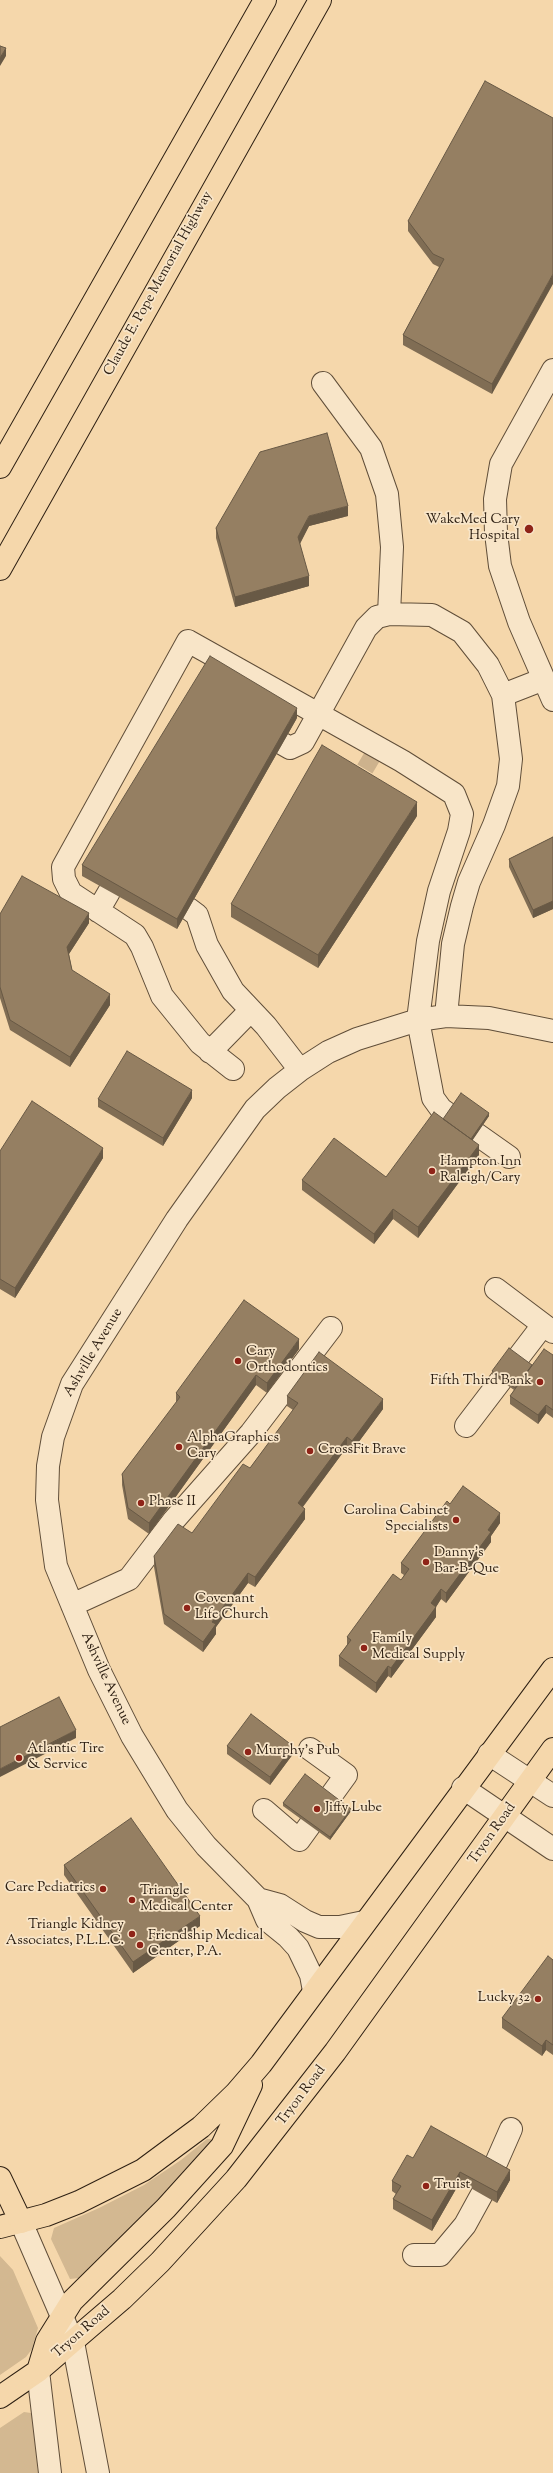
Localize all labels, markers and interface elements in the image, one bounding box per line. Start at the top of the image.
street label: Claude E. Pope Memorial Highway [101,189,217,379]
place label: WakeMed Cary Hospital [426,513,520,546]
marker: WakeMed Cary Hospital [523,523,535,535]
place label: Hampton Inn Raleigh/Cary [440,1155,522,1188]
marker: Hampton Inn Raleigh/Cary [427,1166,437,1176]
street label: Ashville Avenue [61,1306,127,1400]
place label: Cary Orthodontics [246,1345,328,1378]
marker: Cary Orthodontics [233,1356,243,1366]
place label: Fifth Third Bank [430,1374,532,1390]
marker: Fifth Third Bank [535,1377,545,1387]
place label: AlphaGraphics Cary [187,1431,279,1464]
marker: AlphaGraphics Cary [174,1442,184,1452]
place label: CrossFit Brave [318,1443,406,1459]
marker: CrossFit Brave [305,1446,315,1456]
place label: Phase II [149,1495,196,1511]
marker: Phase II [136,1498,146,1508]
place label: Carolina Cabinet Specialists [344,1504,448,1536]
marker: Carolina Cabinet Specialists [451,1515,461,1525]
place label: Danny's Bar-B-Que [434,1546,499,1578]
marker: Danny's Bar-B-Que [421,1557,431,1567]
place label: Covenant Life Church [195,1592,269,1624]
marker: Covenant Life Church [182,1603,192,1613]
street label: Ashville Avenue [76,1630,134,1728]
place label: Family Medical Supply [372,1632,465,1664]
marker: Family Medical Supply [359,1643,369,1653]
place label: Atlantic Tire & Service [27,1742,104,1774]
place label: Murphy's Pub [256,1744,340,1760]
marker: Murphy's Pub [243,1747,253,1757]
marker: Atlantic Tire & Service [14,1753,24,1763]
street label: Tryon Road [466,1800,520,1868]
place label: Jiffy Lube [325,1801,382,1817]
marker: Jiffy Lube [312,1804,322,1814]
place label: Care Pediatrics [5,1881,95,1897]
marker: Care Pediatrics [98,1884,108,1894]
place label: Triangle Medical Center [140,1884,233,1916]
marker: Triangle Medical Center [127,1895,137,1905]
place label: Triangle Kidney Associates, P.L.L.C. [6,1918,124,1950]
marker: Triangle Kidney Associates, P.L.L.C. [127,1929,137,1939]
place label: Friendship Medical Center, P.A. [148,1929,263,1962]
marker: Friendship Medical Center, P.A. [135,1940,145,1950]
place label: Lucky 32 [478,1991,530,2007]
marker: Lucky 32 [533,1994,543,2004]
street label: Tryon Road [274,2063,330,2129]
place label: Truist [434,2178,470,2194]
marker: Truist [421,2181,431,2191]
street label: Tryon Road [50,2303,114,2363]

